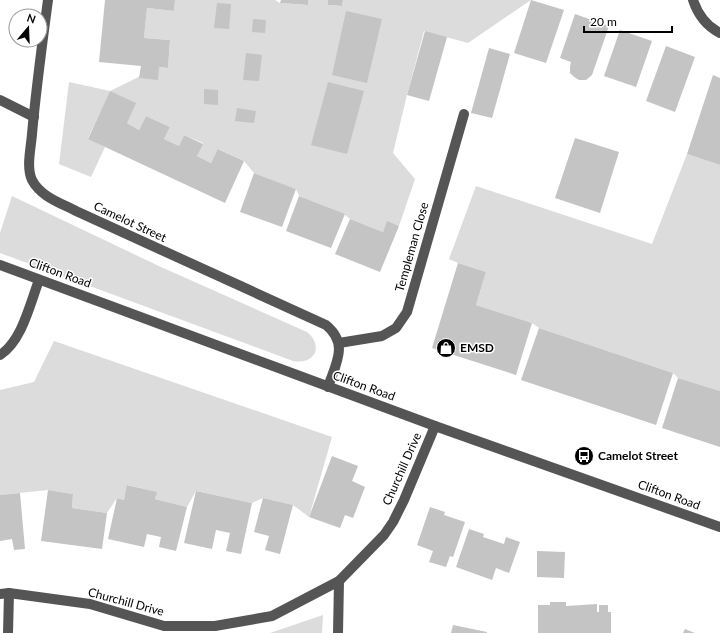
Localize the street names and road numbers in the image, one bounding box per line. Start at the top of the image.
street label: Camelot Street [91,198,170,245]
street label: Templeman Close [392,200,431,293]
street label: Clifton Road [27,254,93,291]
street label: Clifton Road [331,367,397,404]
street label: Churchill Drive [379,430,424,508]
street label: Clifton Road [636,476,702,513]
street label: Churchill Drive [86,584,166,619]

